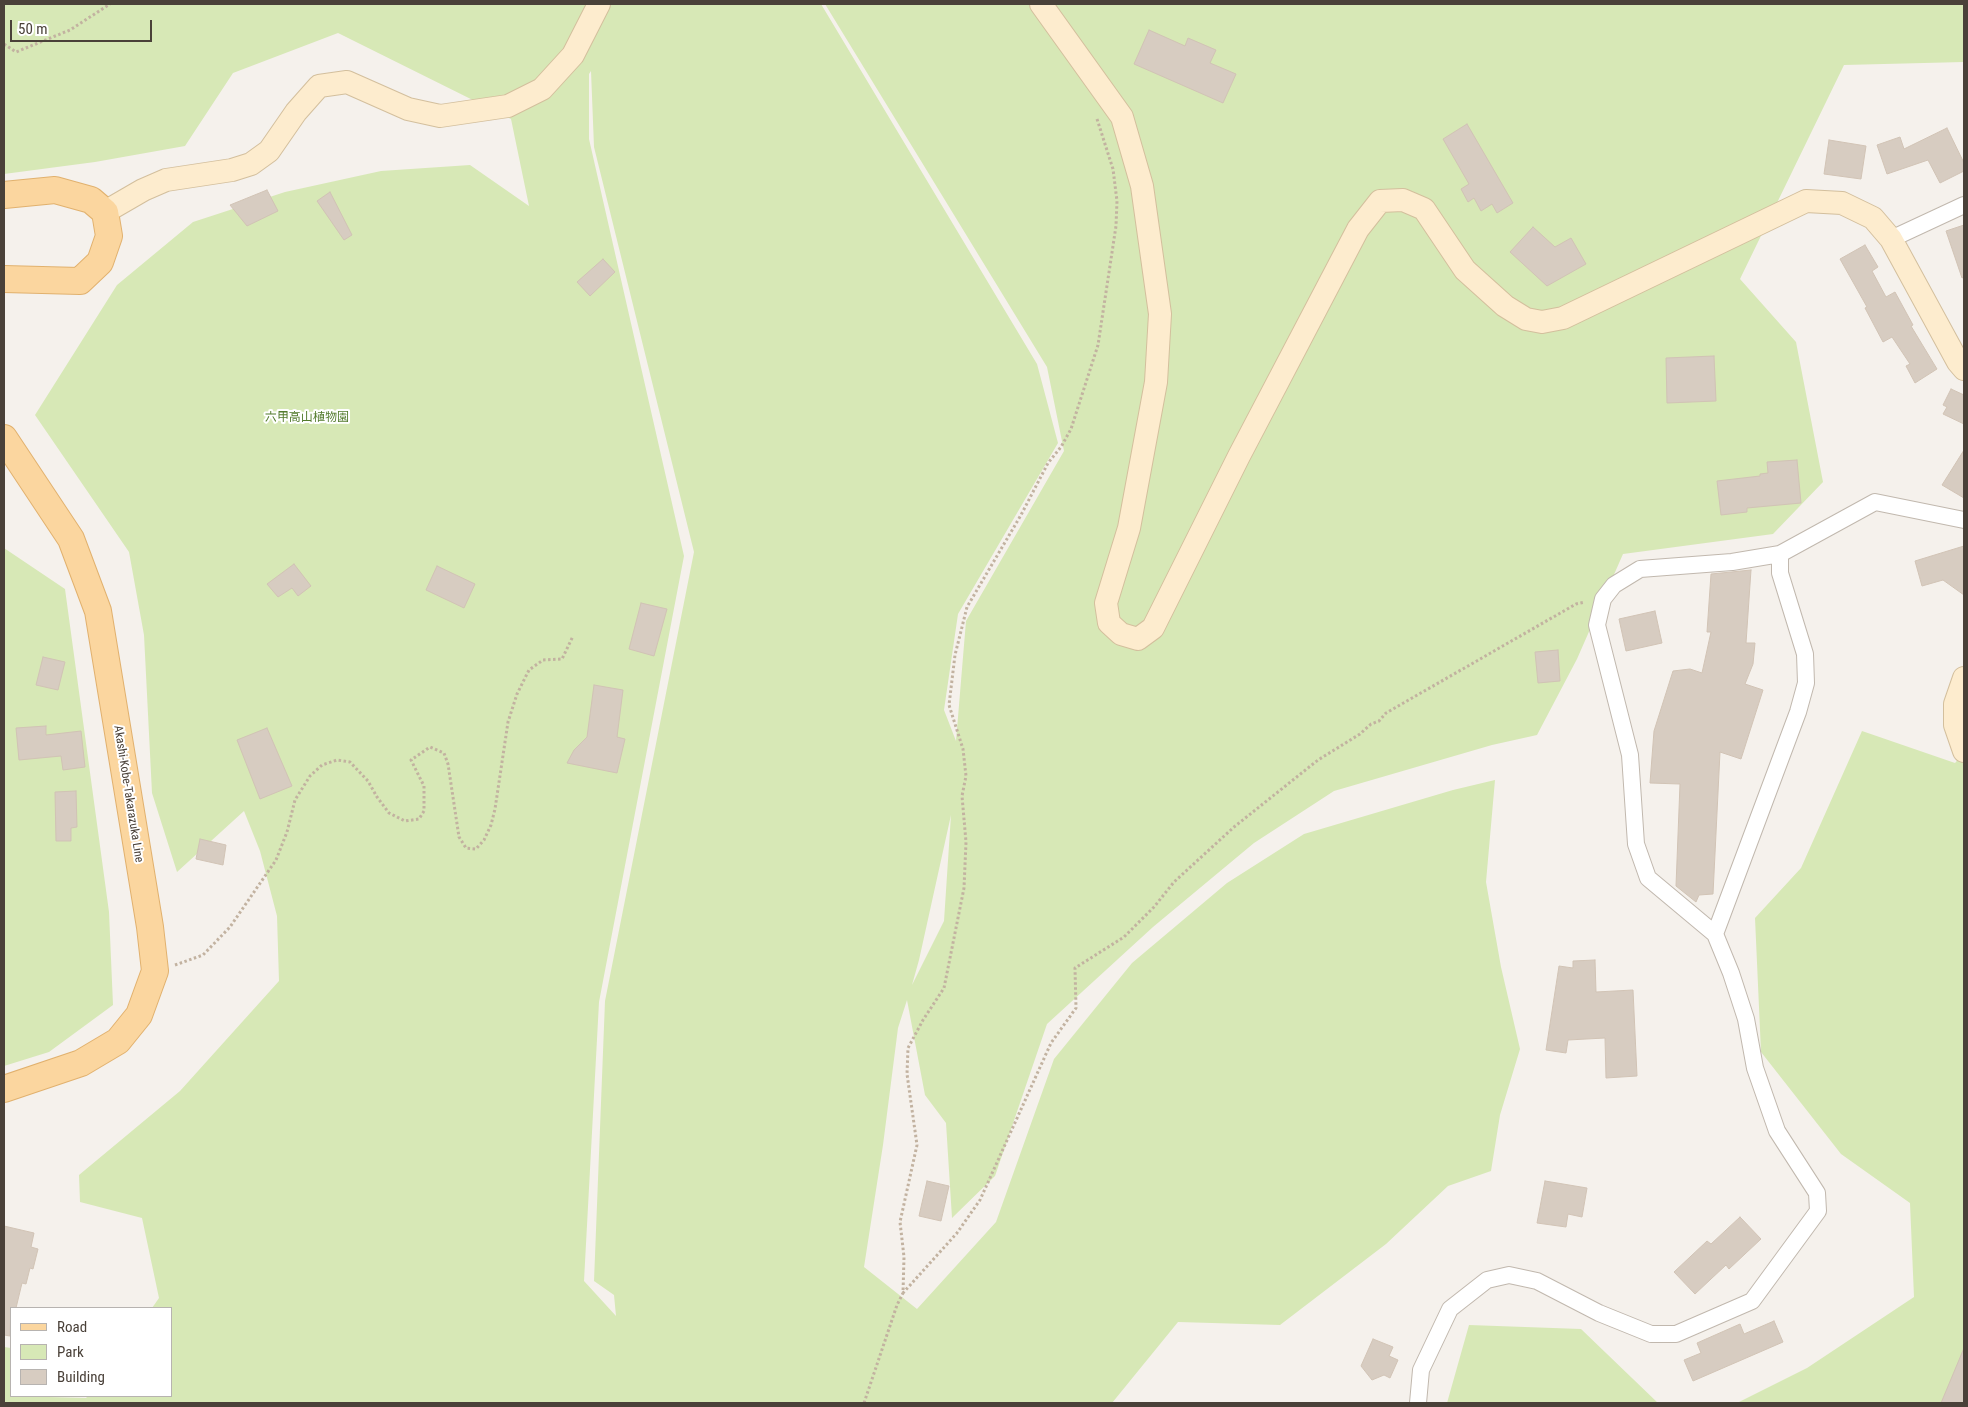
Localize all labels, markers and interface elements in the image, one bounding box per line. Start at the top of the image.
scale bar [12,10,155,42]
text: 50 m [18,20,48,38]
park label: 六甲高山植物園 [265,411,349,425]
street label: Akashi-Kobe-Takarazuka Line [110,724,146,864]
legend [10,1307,172,1397]
text: Road [57,1318,87,1336]
text: Park [57,1343,84,1361]
text: Building [57,1368,105,1386]

